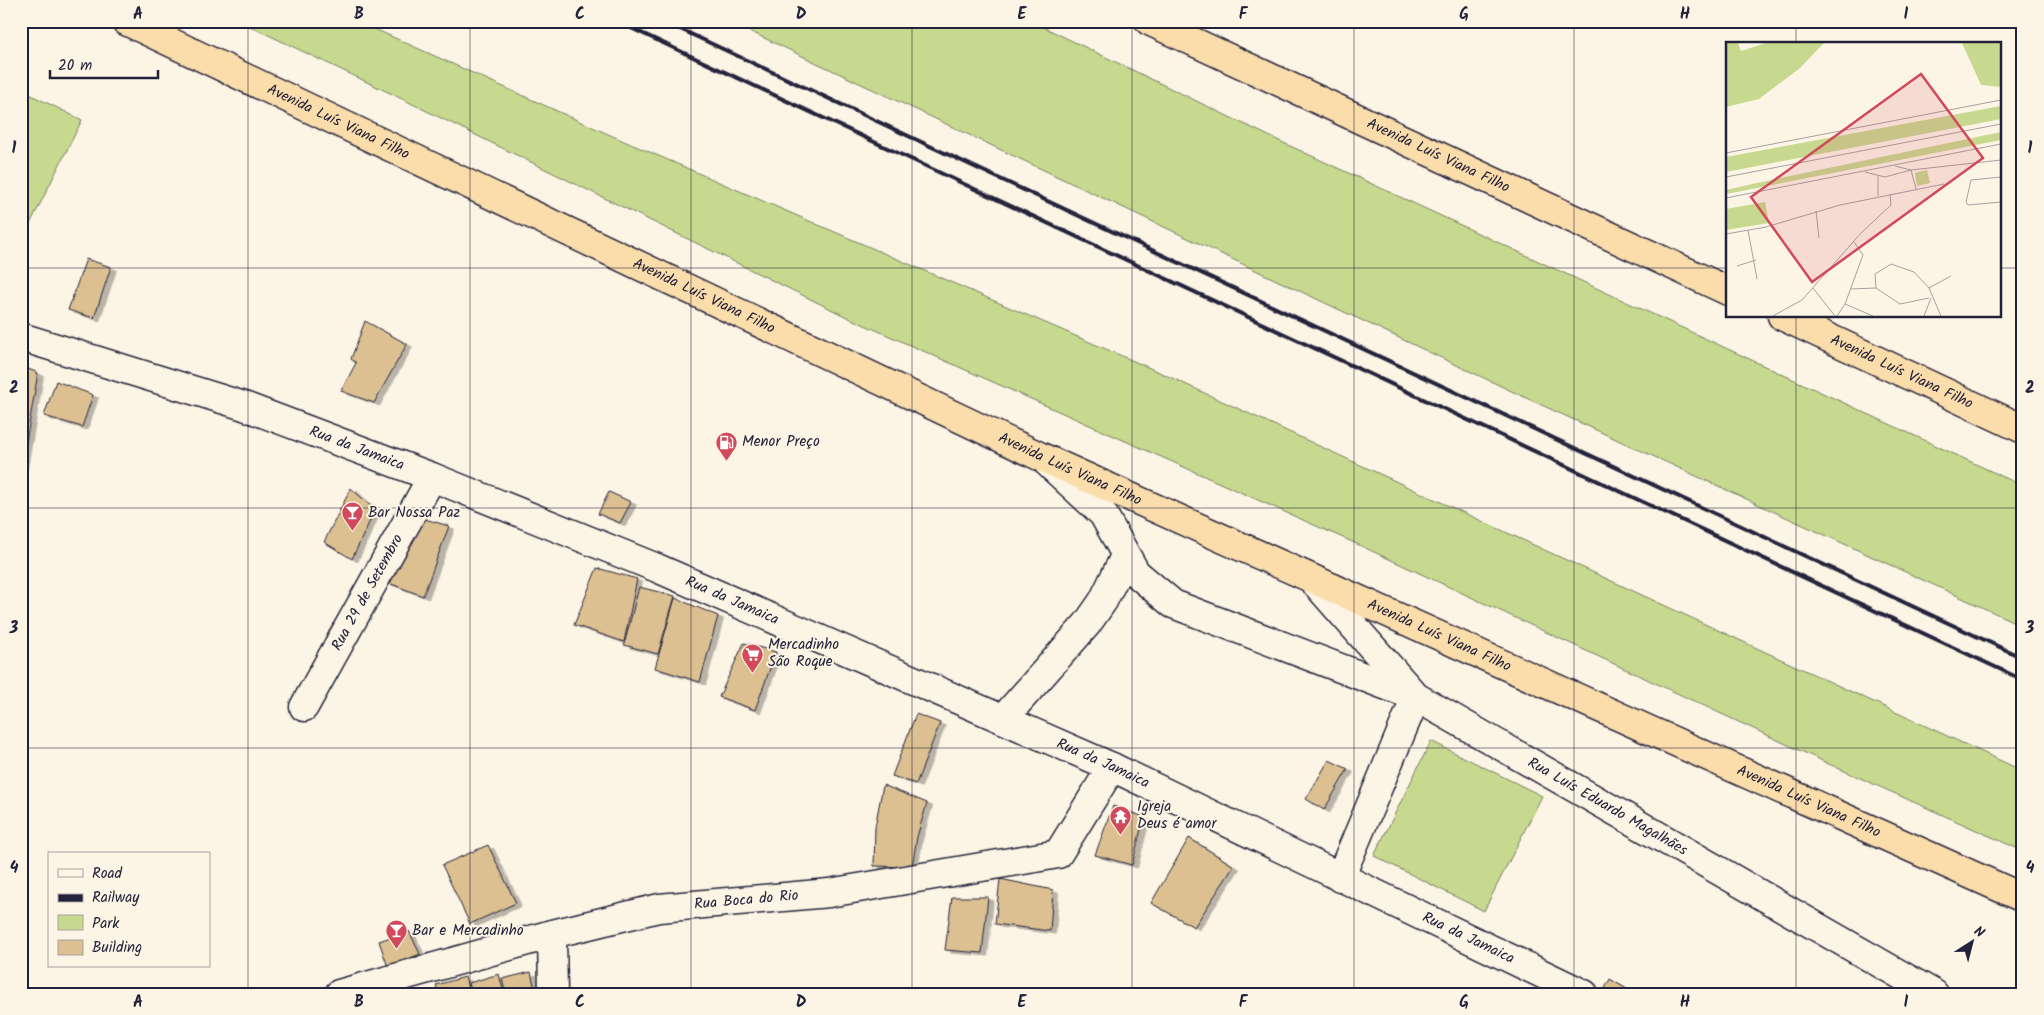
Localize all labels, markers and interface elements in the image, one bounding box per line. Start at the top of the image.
text: A [133,2,143,27]
text: B [354,2,364,27]
text: C [575,2,585,27]
text: D [796,2,807,27]
text: E [1018,2,1028,27]
text: F [1239,2,1249,27]
text: G [1459,2,1469,27]
text: H [1680,2,1690,27]
text: I [1904,2,1909,27]
inset map [1726,42,2002,318]
scale bar [50,48,158,80]
text: 20 m [58,54,92,78]
street label: Avenida Luís Viana Filho [263,78,414,166]
street label: Avenida Luís Viana Filho [1363,112,1514,200]
text: 1 [12,136,17,161]
text: 1 [2028,136,2033,161]
street label: Avenida Luís Viana Filho [628,252,779,341]
street label: Avenida Luís Viana Filho [1826,328,1977,416]
text: 2 [9,376,19,401]
text: 2 [2025,376,2035,401]
street label: Rua da Jamaica [306,420,408,477]
street label: Avenida Luís Viana Filho [994,426,1146,513]
fuel station icon: Menor Preço [714,430,738,461]
place label: Menor Preço [742,430,820,454]
bar icon: Bar Nossa Paz [340,501,364,532]
place label: Bar Nossa Paz [368,501,461,525]
street label: Rua 29 de Setembro [326,530,410,655]
street label: Rua da Jamaica [681,570,783,632]
street label: Avenida Luís Viana Filho [1363,593,1515,679]
text: 3 [9,616,19,641]
text: 3 [2025,616,2035,641]
place label: Mercadinho São Roque [768,633,839,674]
supermarket icon: Mercadinho São Roque [740,642,764,673]
street label: Rua da Jamaica [1052,732,1154,795]
street label: Rua Luís Eduardo Magalhães [1523,751,1693,863]
street label: Avenida Luís Viana Filho [1733,759,1885,845]
place label: Igreja Deus é amor [1137,795,1217,836]
temple icon: Igreja Deus é amor [1109,804,1133,835]
legend [48,852,210,968]
text: 4 [10,856,19,881]
text: 4 [2026,856,2035,881]
text: Road [92,862,123,886]
street label: Rua Boca do Rio [693,884,800,917]
text: Railway [92,886,140,910]
street label: Rua da Jamaica [1418,906,1518,971]
text: Park [92,912,120,936]
north arrow [1946,918,1996,968]
bar icon: Bar e Mercadinho [384,919,408,950]
place label: Bar e Mercadinho [412,919,524,943]
text: N [1969,921,1989,944]
text: Building [92,936,142,960]
text: A [133,990,143,1015]
text: B [354,990,364,1015]
text: C [575,990,585,1015]
text: D [796,990,807,1015]
text: E [1018,990,1028,1015]
text: F [1239,990,1249,1015]
text: G [1459,990,1469,1015]
text: H [1680,990,1690,1015]
text: I [1904,990,1909,1015]

